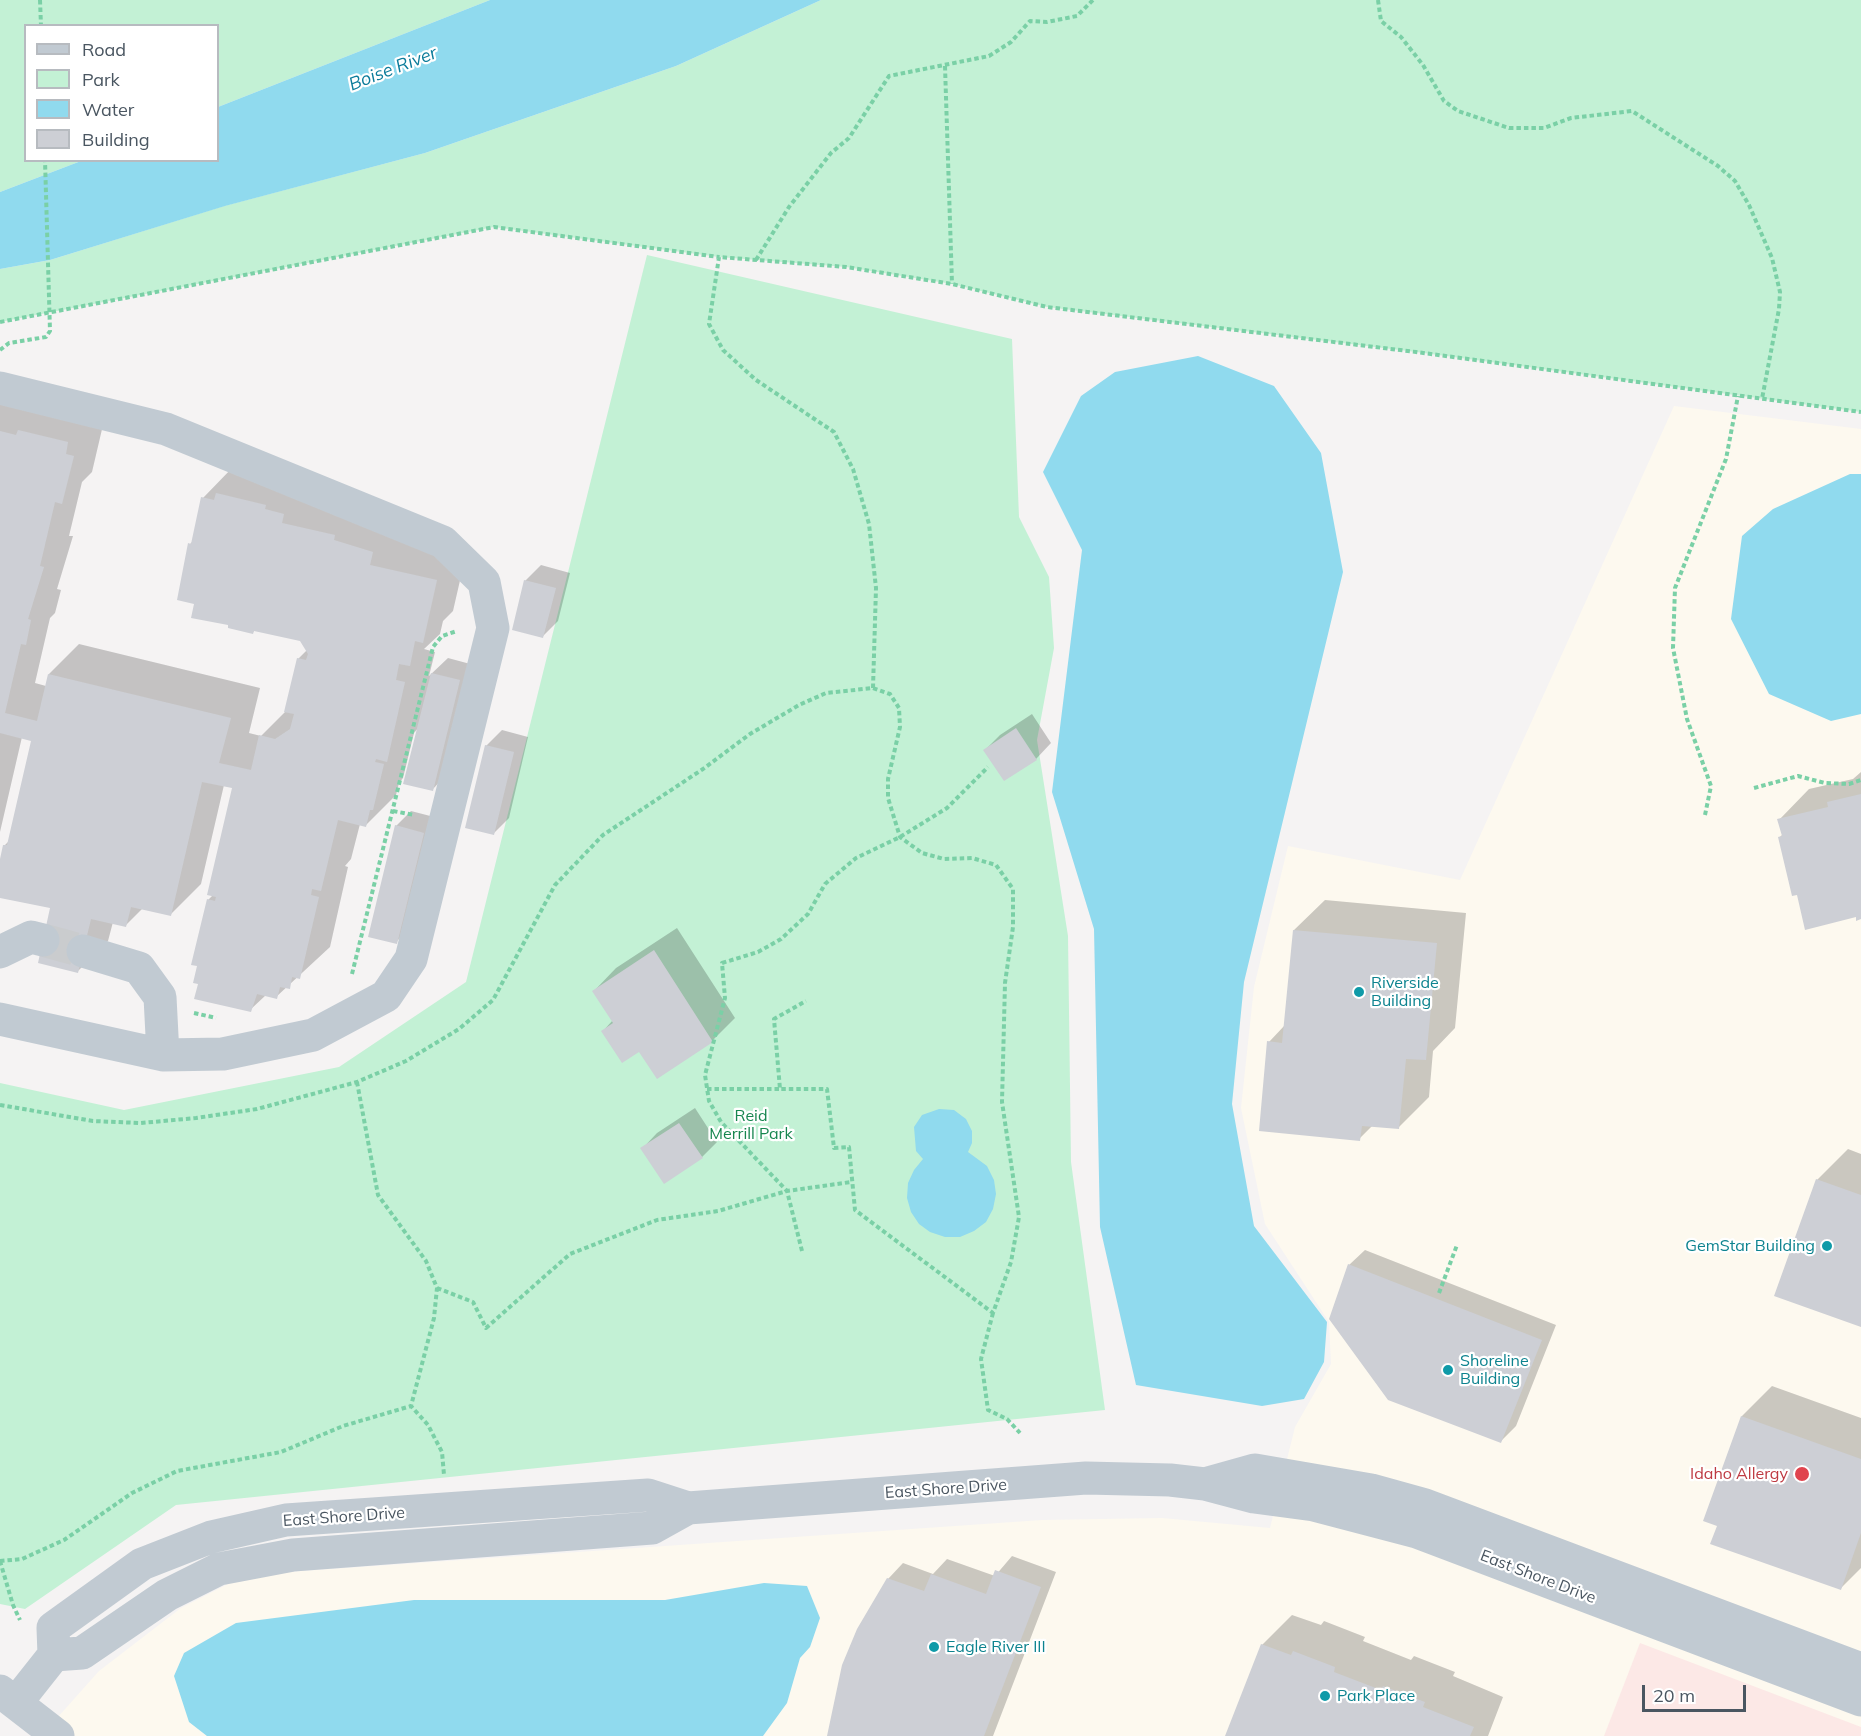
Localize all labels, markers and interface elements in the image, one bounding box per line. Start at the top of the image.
legend [24,24,219,162]
text: Road [82,38,126,61]
water label: Boise River [346,42,440,96]
text: Park [82,68,120,91]
text: Water [82,98,134,121]
text: Building [82,128,150,151]
place label: Riverside Building [1371,973,1439,1011]
marker: Riverside Building [1352,985,1366,999]
park label: Reid Merrill Park [709,1106,793,1144]
place label: GemStar Building [1685,1236,1815,1256]
marker: GemStar Building [1820,1239,1834,1253]
place label: Shoreline Building [1460,1351,1529,1389]
marker: Shoreline Building [1441,1363,1455,1377]
place label: Idaho Allergy [1690,1464,1788,1484]
marker: Idaho Allergy [1793,1465,1811,1483]
street label: East Shore Drive [884,1475,1008,1503]
street label: East Shore Drive [282,1503,406,1531]
street label: East Shore Drive [1478,1546,1598,1608]
place label: Eagle River III [946,1637,1046,1657]
marker: Eagle River III [927,1640,941,1654]
scale bar [1645,1673,1748,1711]
text: 20 m [1653,1684,1695,1707]
place label: Park Place [1337,1686,1415,1706]
marker: Park Place [1318,1689,1332,1703]

